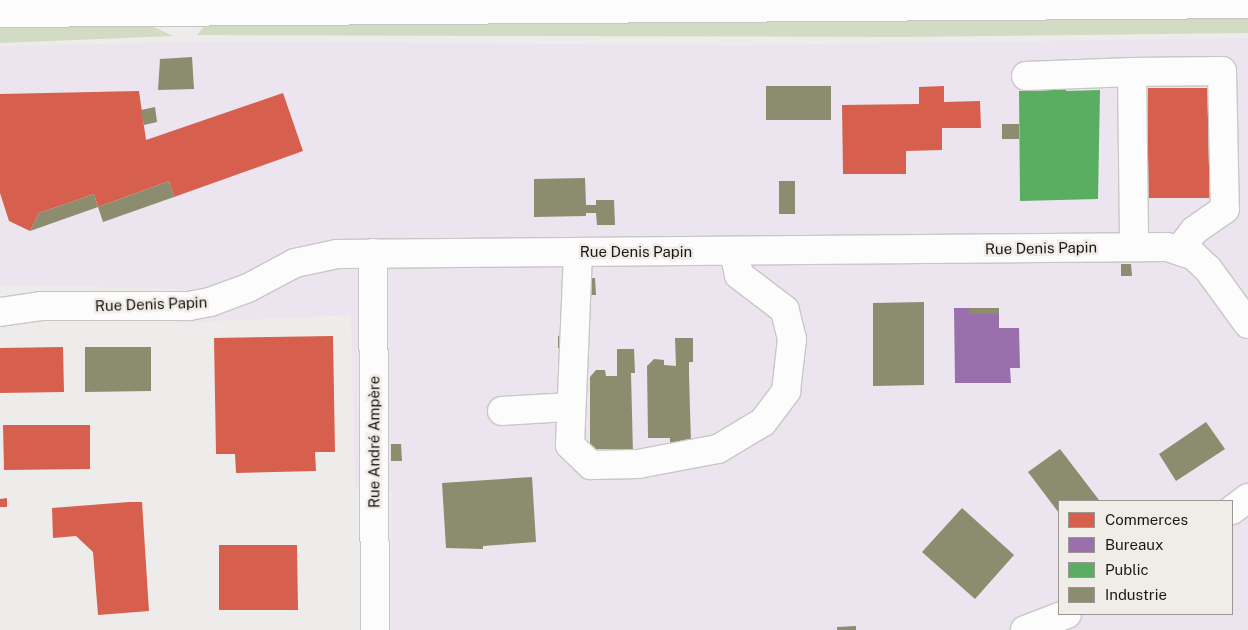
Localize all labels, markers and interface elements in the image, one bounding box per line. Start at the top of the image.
street label: Rue Denis Papin [985,238,1097,258]
street label: Rue Denis Papin [580,243,692,261]
street label: Rue Denis Papin [94,293,208,315]
street label: Rue André Ampère [365,376,383,508]
legend [1058,500,1233,615]
text: Commerces [1105,511,1188,528]
text: Bureaux [1105,536,1163,553]
text: Public [1105,561,1149,578]
text: Industrie [1105,586,1167,603]

